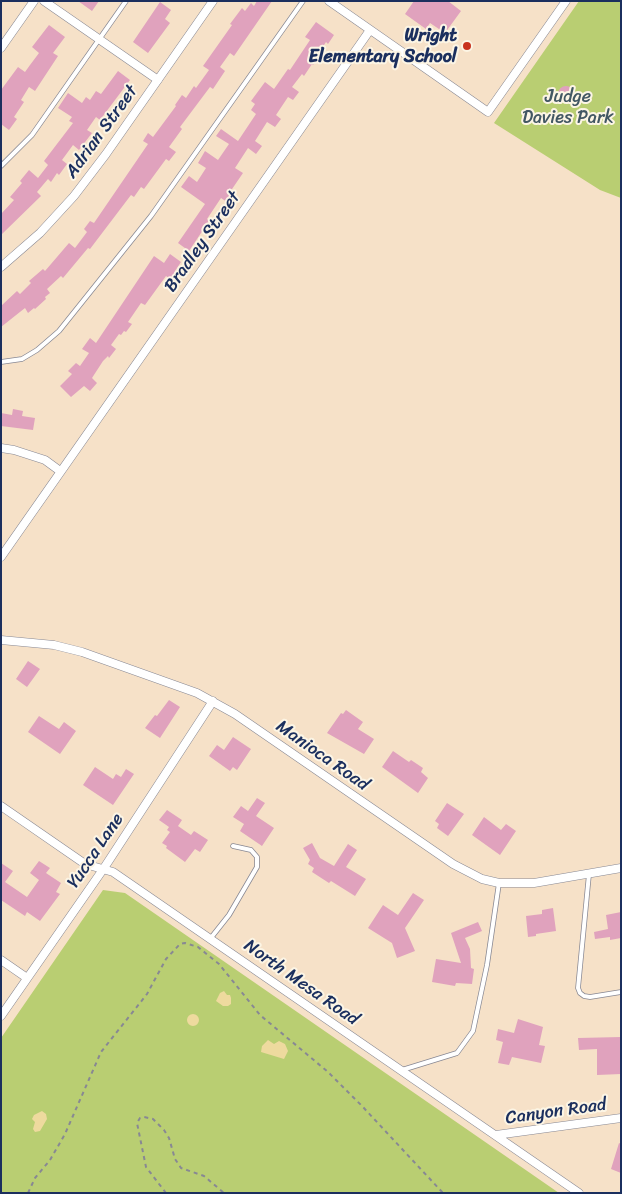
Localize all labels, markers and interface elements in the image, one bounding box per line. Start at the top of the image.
place label: Wright Elementary School [308,25,457,68]
marker: Wright Elementary School [461,40,473,52]
street label: Adrian Street [61,81,143,183]
park label: Judge Davies Park [522,86,614,128]
street label: Bradley Street [160,187,246,297]
street label: Manioca Road [271,716,373,796]
street label: Yucca Lane [63,809,129,893]
street label: North Mesa Road [239,935,363,1031]
street label: Canyon Road [504,1094,608,1130]

